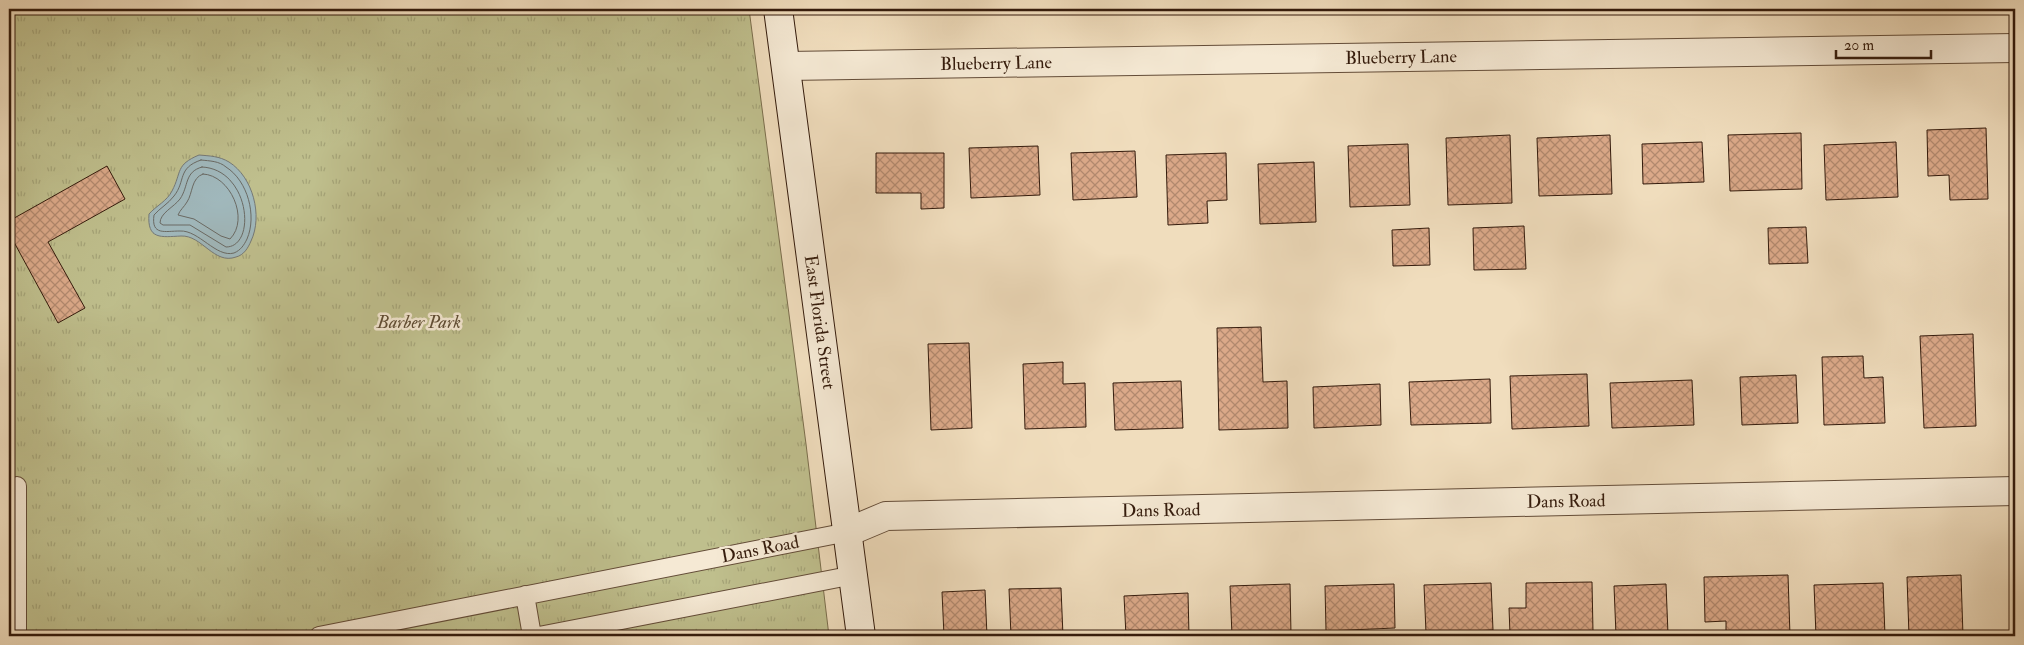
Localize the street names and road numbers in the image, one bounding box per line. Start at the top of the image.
street label: Blueberry Lane [1345,45,1458,70]
street label: Blueberry Lane [940,51,1053,76]
street label: East Florida Street [799,253,840,391]
street label: Dans Road [1526,489,1606,514]
street label: Dans Road [1121,498,1201,523]
street label: Dans Road [719,531,801,568]

